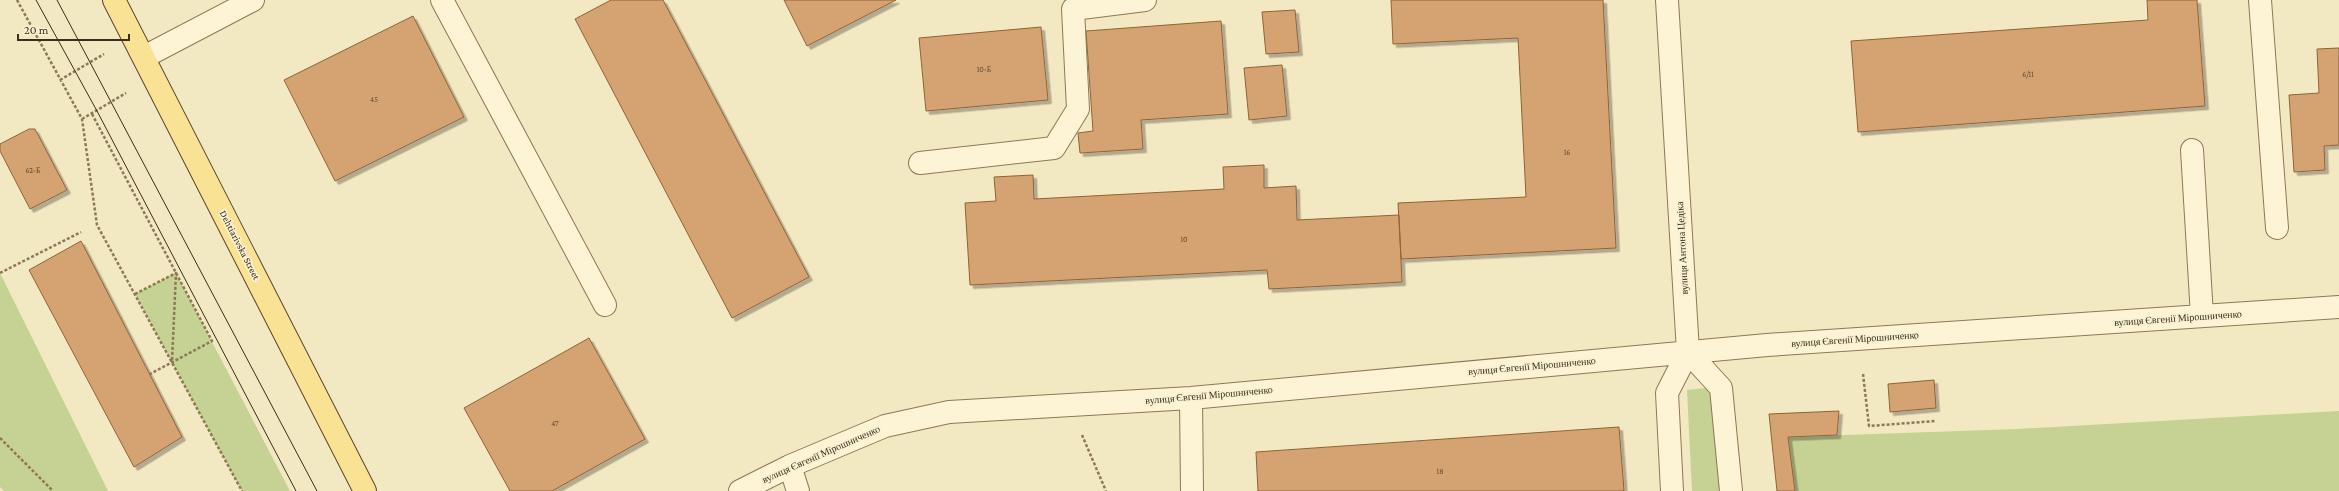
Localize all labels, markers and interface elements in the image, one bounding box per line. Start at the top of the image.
scale bar [18,16,129,42]
text: 20 m [24,23,49,37]
house number: 10-Б [977,65,992,74]
house number: 6/11 [2022,70,2034,79]
house number: 45 [370,95,378,104]
house number: 16 [1564,148,1570,157]
house number: 62-Б [25,166,41,175]
street label: вулиця Антона Цедіка [1674,201,1690,295]
street label: Dehtiarivska Street [218,209,263,282]
house number: 10 [1180,235,1188,244]
street label: вулиця Євгенії Мірошниченко [2114,308,2242,328]
street label: вулиця Євгенії Мірошниченко [1791,329,1919,349]
street label: вулиця Євгенії Мірошниченко [1468,355,1596,377]
street label: вулиця Євгенії Мірошниченко [1145,384,1273,406]
house number: 47 [551,419,559,428]
street label: вулиця Євгенії Мірошниченко [760,423,882,485]
house number: 18 [1437,467,1443,476]

